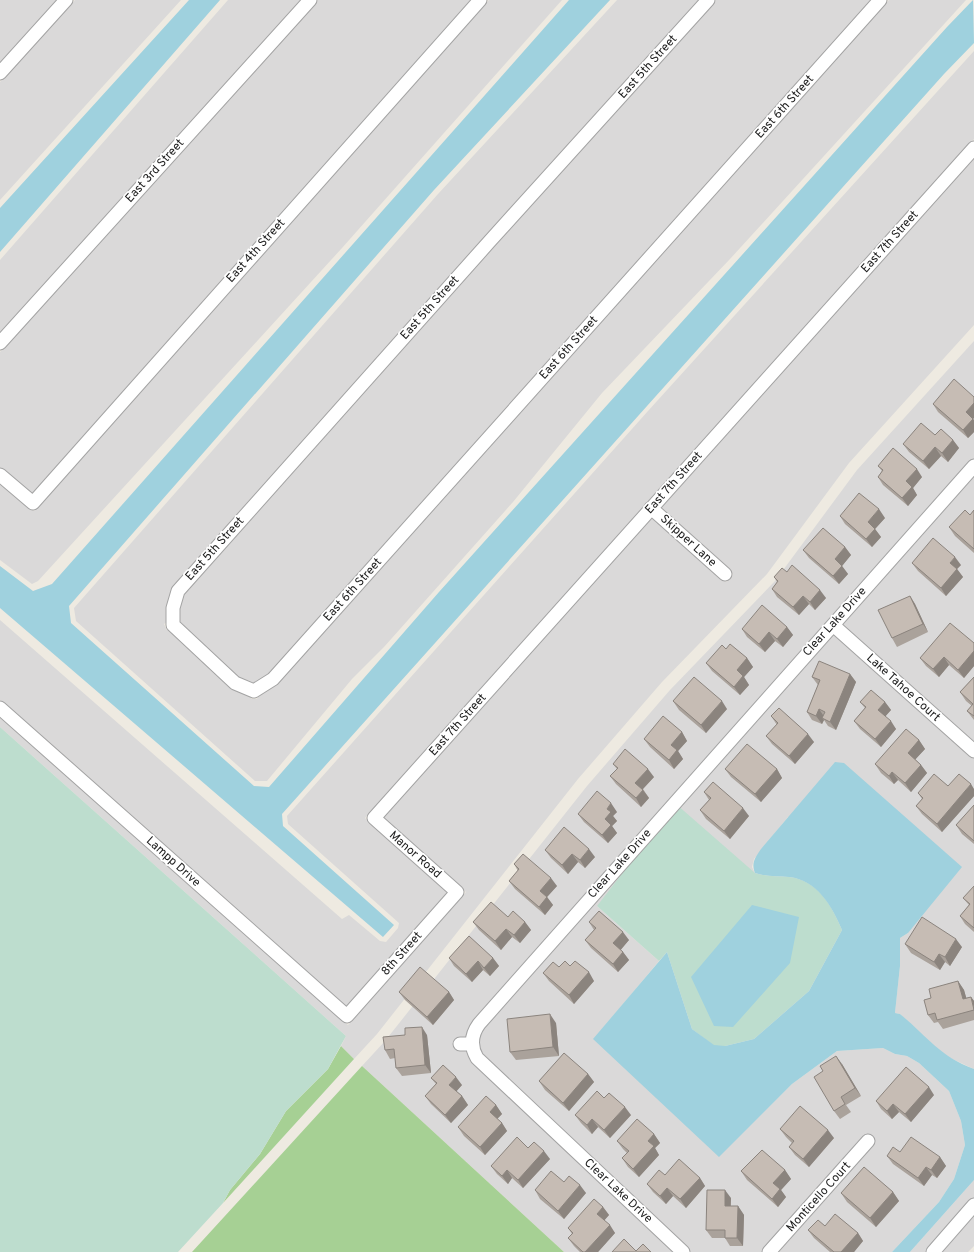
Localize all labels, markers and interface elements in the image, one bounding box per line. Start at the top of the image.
street label: East 5th Street [615,32,681,102]
street label: East 6th Street [752,72,818,142]
street label: East 3rd Street [122,136,188,206]
street label: East 7th Street [858,207,922,277]
street label: East 4th Street [223,216,289,286]
street label: East 5th Street [397,273,463,343]
street label: East 6th Street [536,313,602,383]
street label: East 7th Street [642,448,706,518]
street label: Skipper Lane [656,511,720,571]
street label: East 5th Street [182,514,248,584]
street label: East 6th Street [320,555,386,625]
street label: Clear Lake Drive [800,584,870,660]
street label: Lake Tahoe Court [863,651,943,725]
street label: East 7th Street [426,690,490,760]
street label: Clear Lake Drive [585,826,655,902]
street label: Manor Road [385,828,445,882]
street label: Lampp Drive [142,833,204,891]
street label: 8th Street [378,929,426,979]
street label: Clear Lake Drive [580,1155,656,1227]
street label: Monticello Court [783,1158,855,1236]

